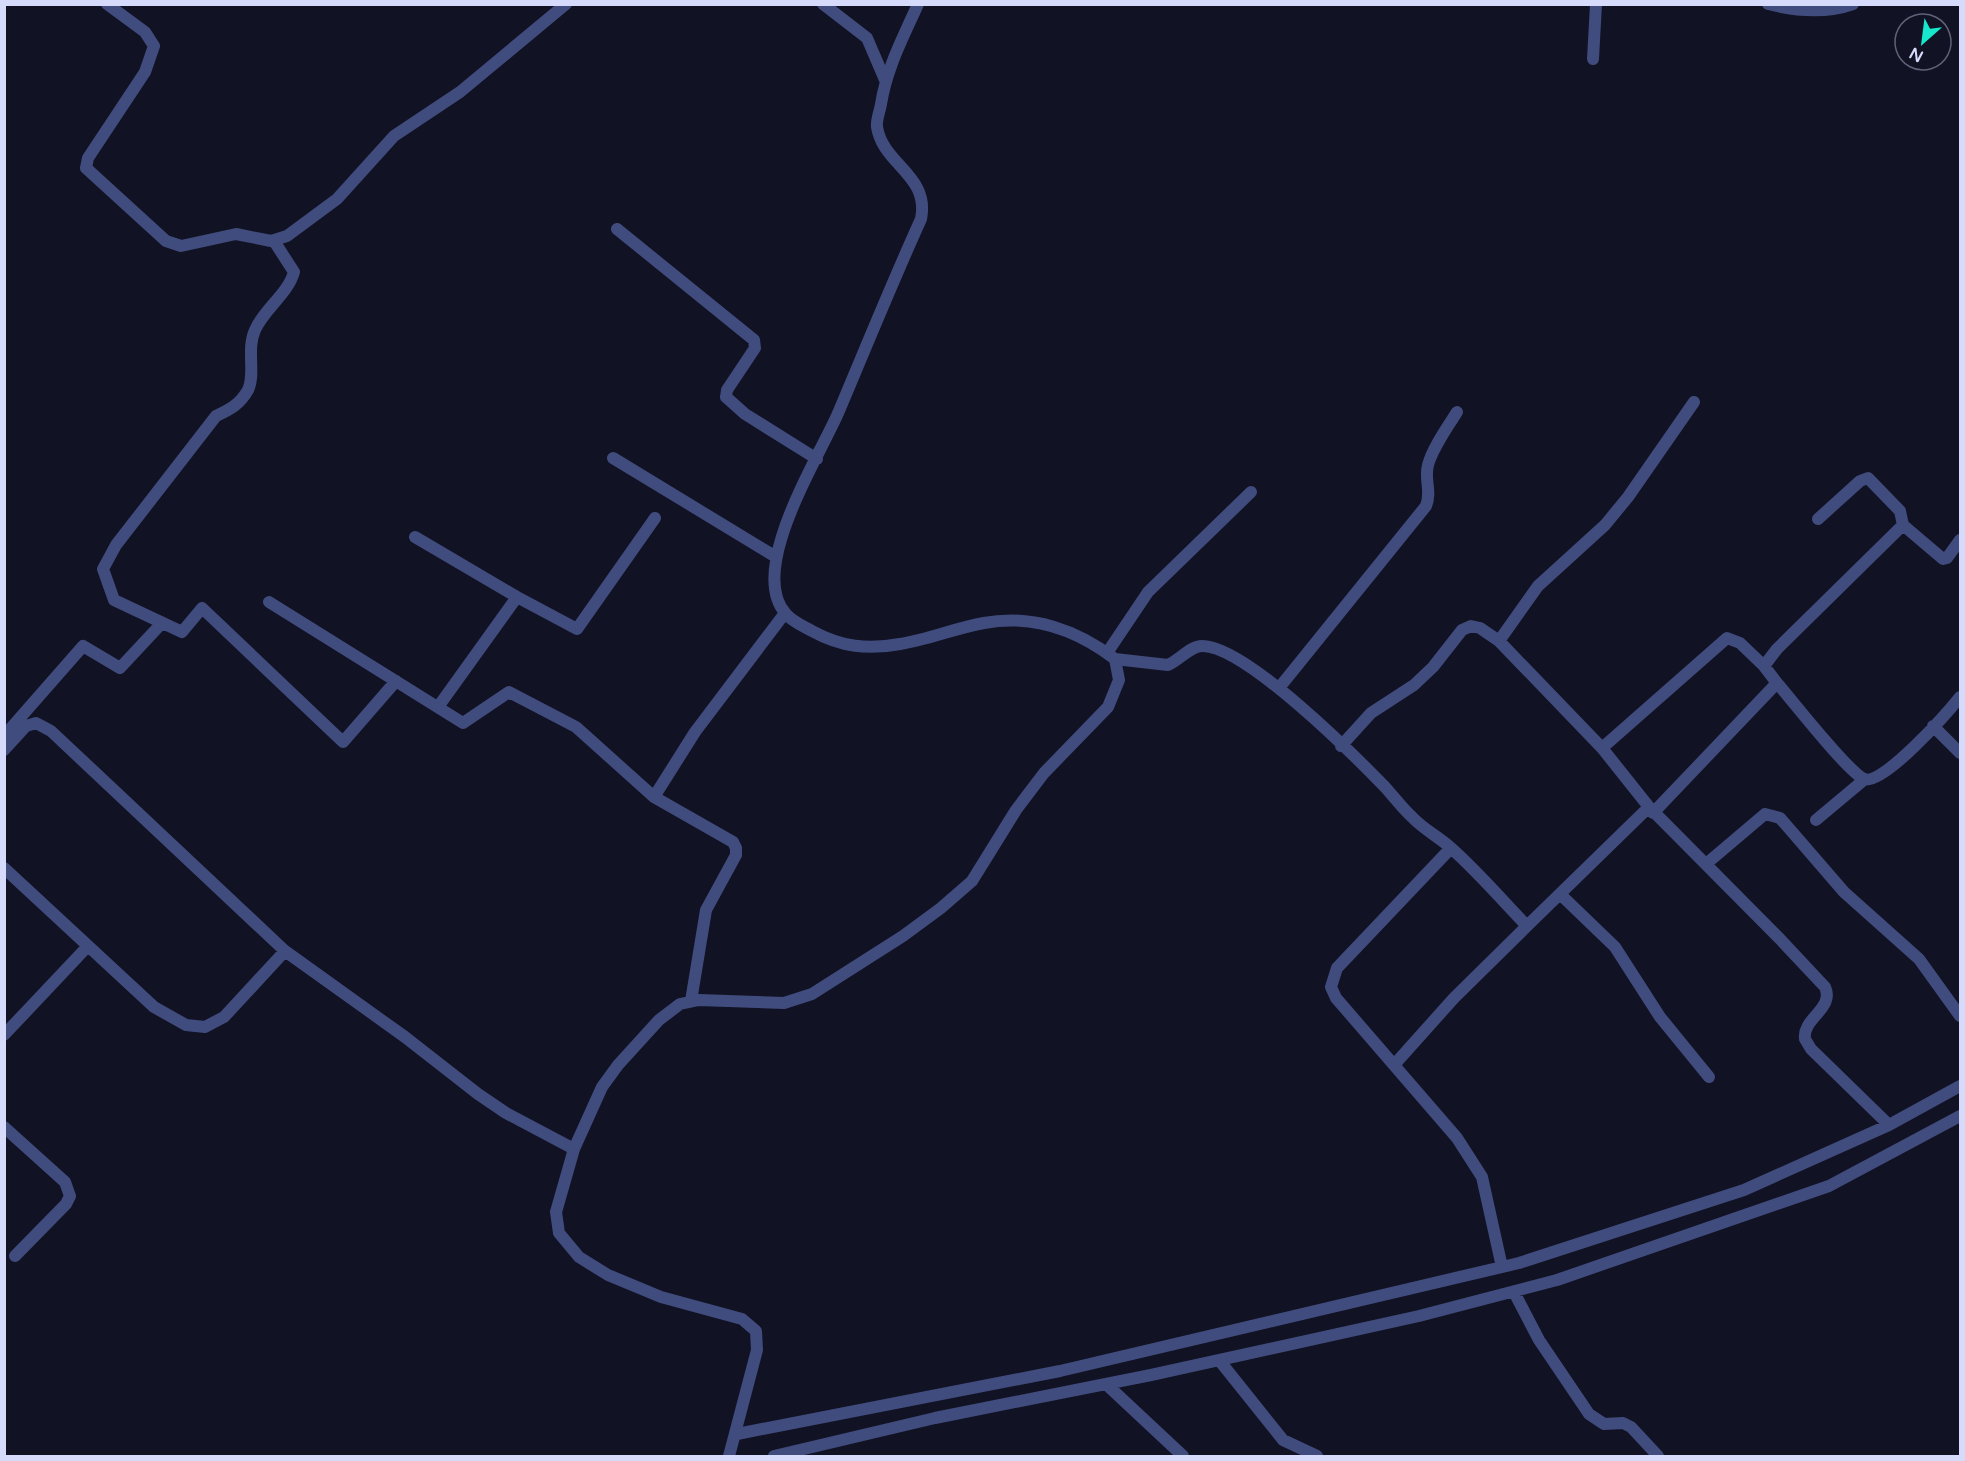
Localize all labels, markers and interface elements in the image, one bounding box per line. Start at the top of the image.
north arrow [1893,12,1953,72]
text: N [1906,43,1927,66]

